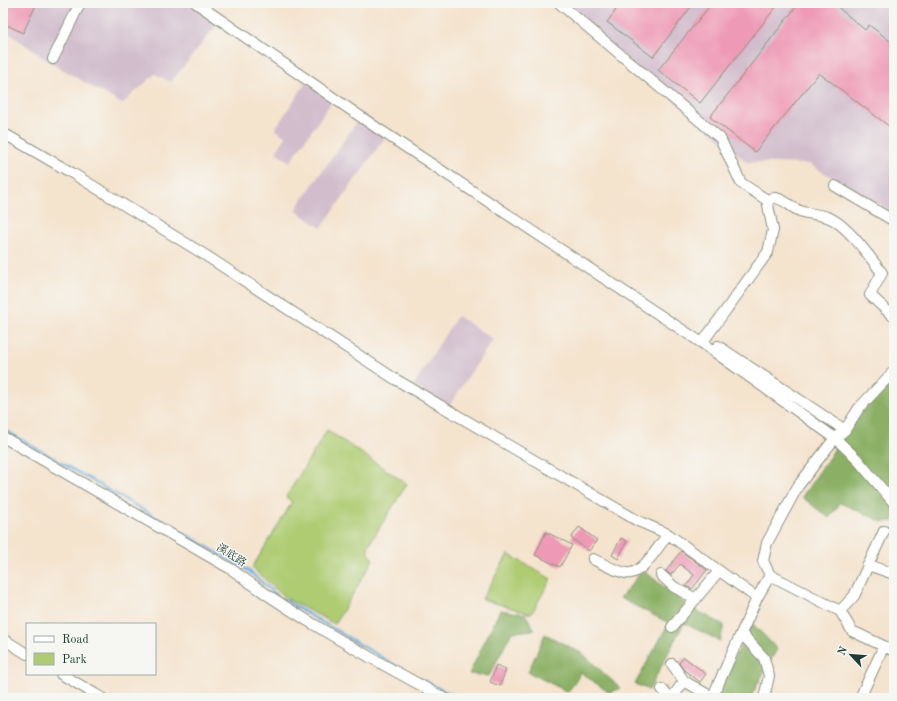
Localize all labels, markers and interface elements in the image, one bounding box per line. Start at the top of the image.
street label: 溪底路 [214,541,249,570]
legend [26,623,156,675]
text: Road [62,634,89,646]
north arrow [831,635,871,675]
text: N [837,645,850,657]
text: Park [62,654,87,666]

